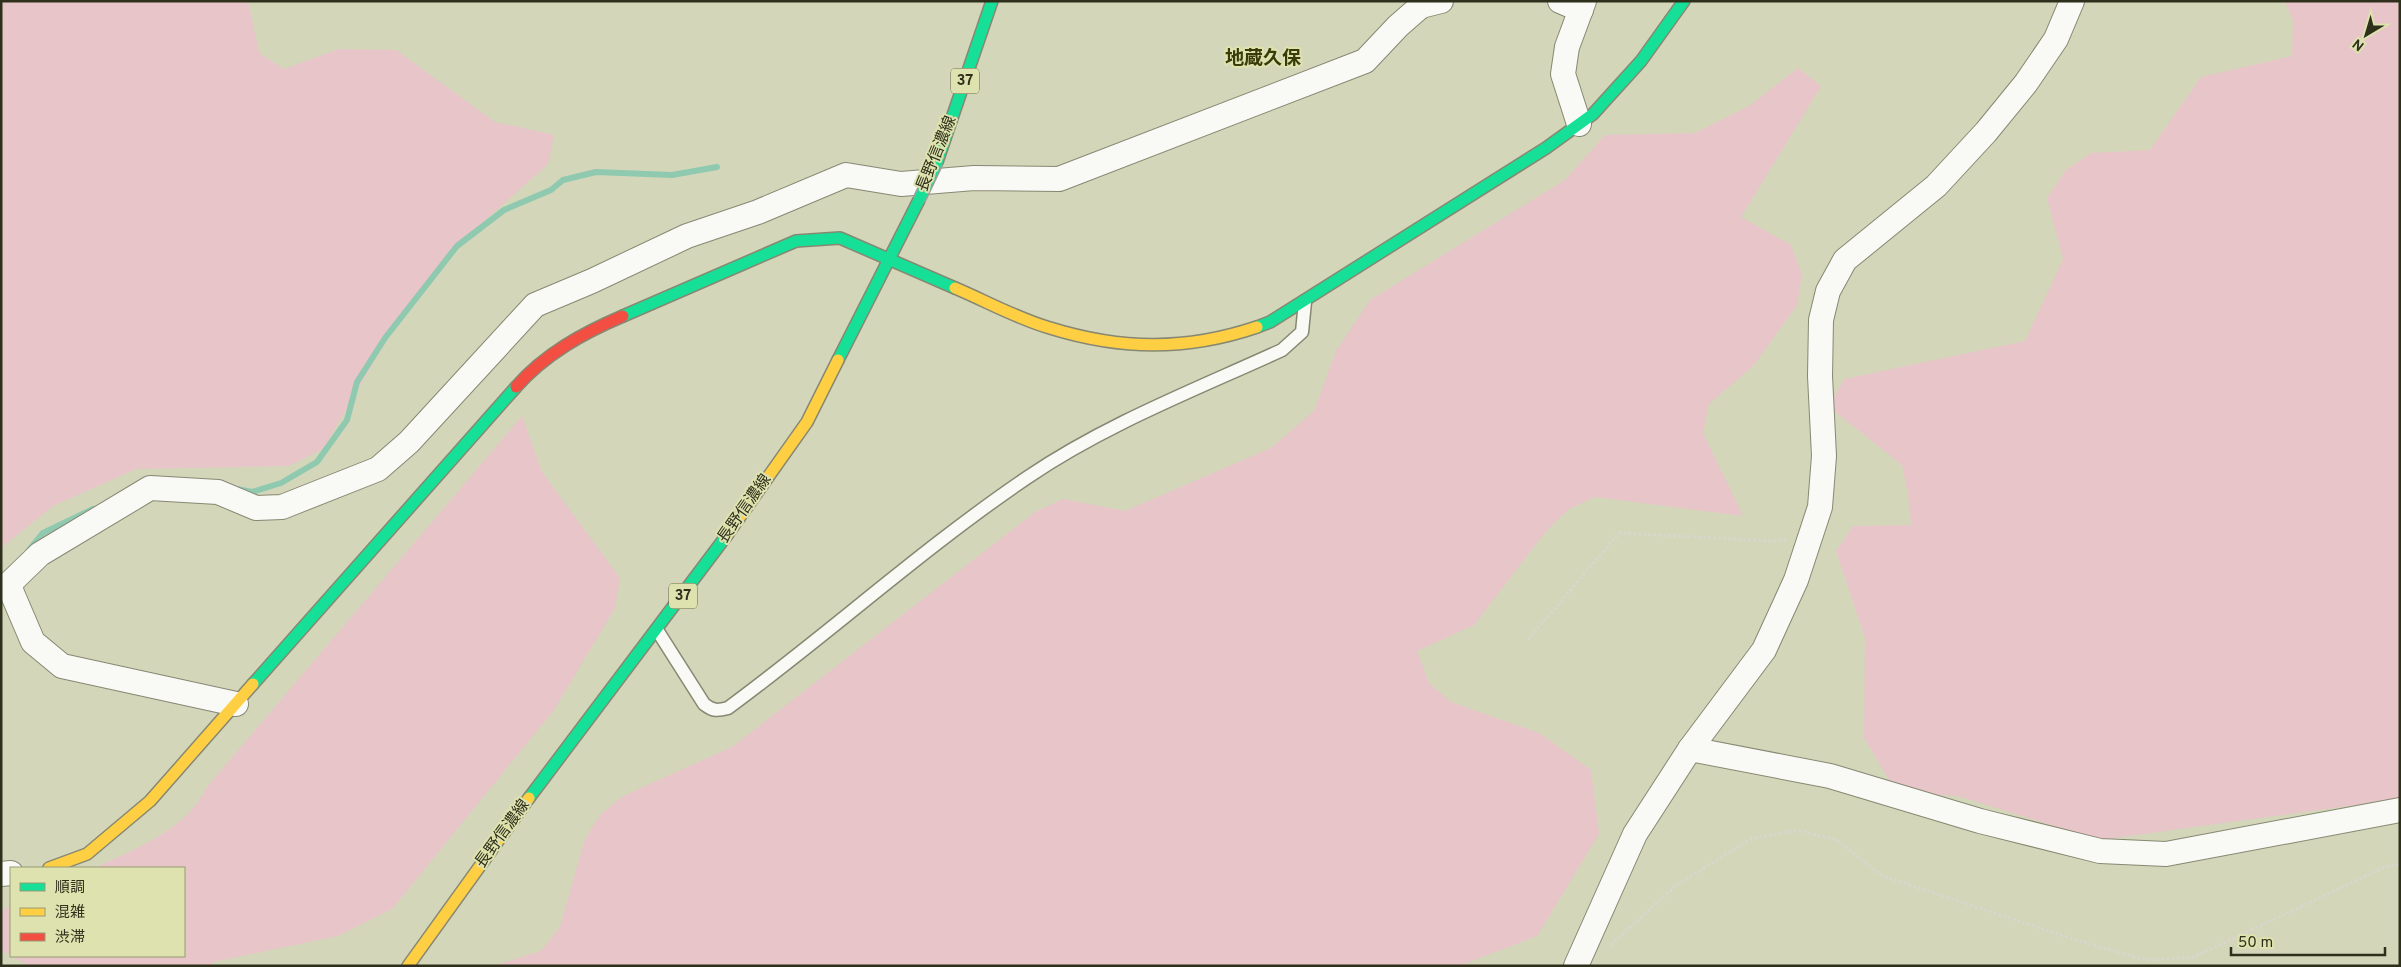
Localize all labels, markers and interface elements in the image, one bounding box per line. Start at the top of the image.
north arrow [2341,10,2391,60]
text: N [2350,34,2368,54]
district label: 地蔵久保 [1225,47,1301,71]
road number: 37 [951,68,979,94]
street label: 長野信濃線 [913,113,961,195]
street label: 長野信濃線 [714,470,776,548]
road number: 37 [669,584,697,608]
street label: 長野信濃線 [471,796,535,872]
legend [10,867,185,957]
text: 順調 [55,879,85,898]
text: 混雑 [55,904,85,923]
scale bar [2231,924,2385,956]
text: 渋滞 [55,929,85,948]
text: 50 m [2238,934,2273,953]

